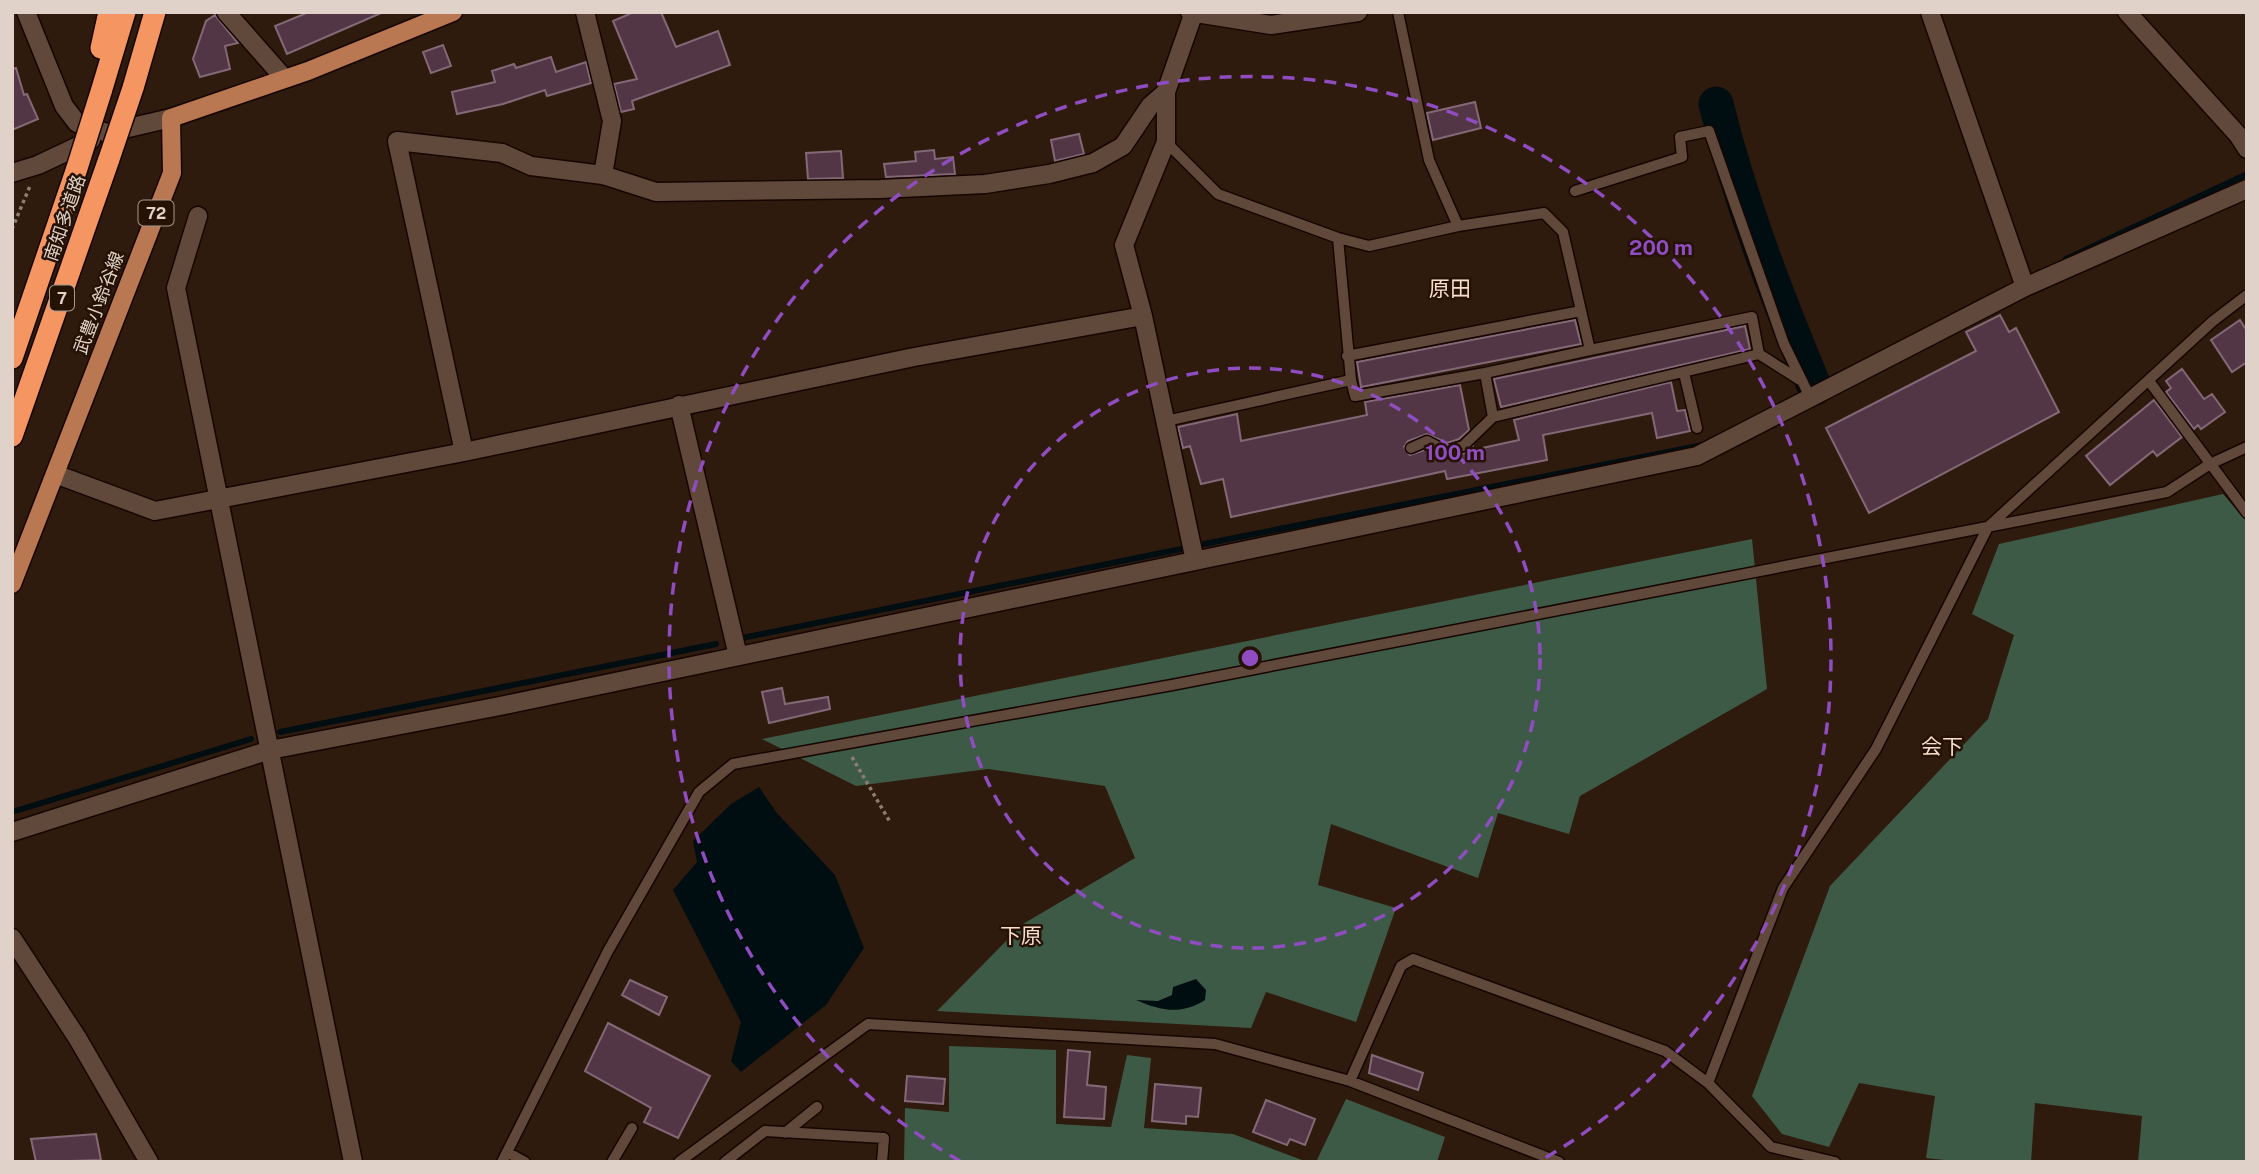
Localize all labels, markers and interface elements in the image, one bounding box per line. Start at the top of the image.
street label: 南知多道路 [40,172,89,264]
road number: 72 [138,200,174,226]
text: 200 m [1629,235,1693,260]
street label: 武豊小鈴谷線 [69,249,128,357]
district label: 原田 [1429,276,1471,301]
road number: 7 [50,286,74,310]
text: 100 m [1425,440,1485,465]
centre of rings [1238,646,1262,670]
district label: 会下 [1921,734,1963,759]
district label: 下原 [1000,923,1042,948]

